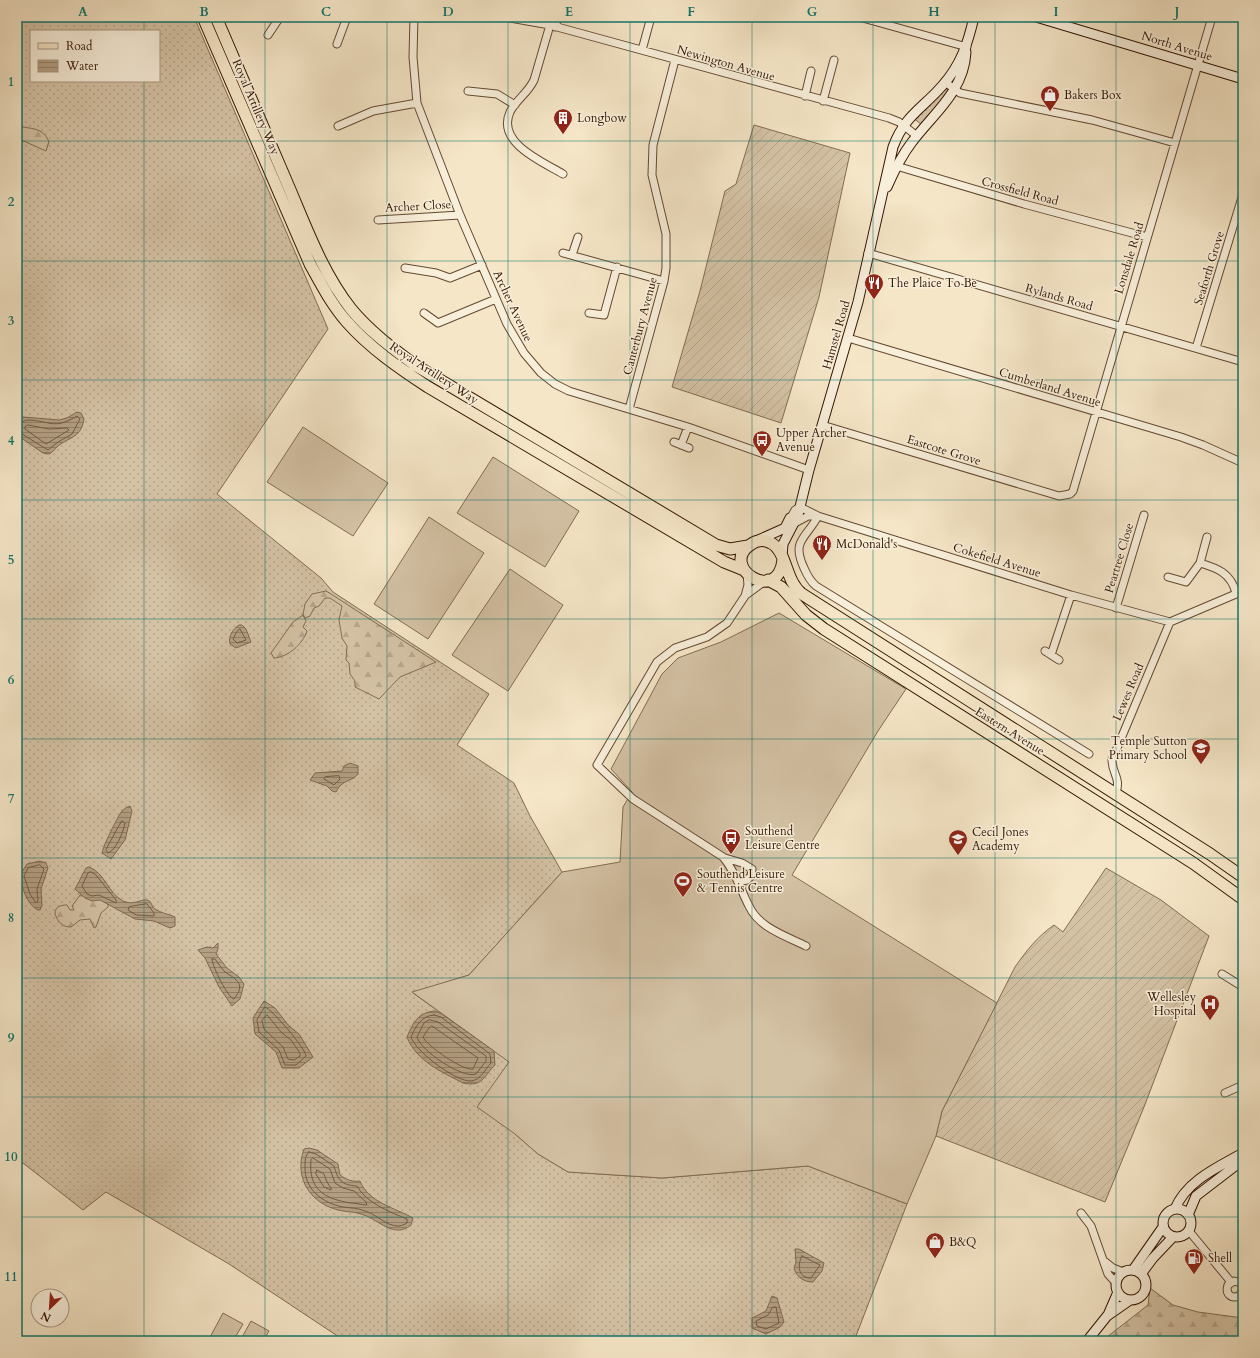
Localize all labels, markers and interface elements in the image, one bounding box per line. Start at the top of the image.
text: A [78,3,88,21]
text: B [199,3,209,21]
text: C [321,3,331,21]
text: D [442,3,454,21]
text: E [565,3,573,21]
text: F [687,3,695,21]
text: G [807,3,818,21]
text: H [928,3,940,21]
text: I [1053,3,1059,21]
text: J [1173,3,1180,21]
street label: North Avenue [1139,28,1215,64]
legend [30,30,160,82]
text: Road [66,38,93,54]
street label: Newington Avenue [675,41,777,85]
street label: Royal Artillery Way [229,56,284,158]
text: Water [65,58,99,74]
text: 1 [8,73,14,91]
shop icon: Bakers Box [1039,84,1061,112]
place label: Bakers Box [1064,87,1121,103]
building icon: Longbow [552,107,574,135]
place label: Longbow [577,110,627,126]
street label: Crossfield Road [980,173,1061,209]
text: 2 [8,193,15,211]
street label: Archer Close [385,196,451,216]
street label: Lonsdale Road [1110,220,1148,296]
street label: Seaforth Grove [1190,229,1228,307]
street label: Archer Avenue [489,268,537,344]
restaurant icon: The Plaice To Be [863,272,885,300]
street label: Canterbury Avenue [619,275,661,377]
place label: The Plaice To Be [888,275,977,291]
street label: Rylands Road [1023,280,1095,314]
street label: Hamstel Road [818,298,854,371]
text: 3 [8,312,15,330]
street label: Royal Artillery Way [386,338,482,408]
street label: Cumberland Avenue [997,364,1103,410]
place label: Upper Archer Avenue [776,425,847,455]
bus stop icon: Upper Archer Avenue [751,429,773,457]
street label: Eastcote Grove [905,431,983,469]
text: 4 [8,432,15,450]
street label: Peartree Close [1101,521,1137,595]
restaurant icon: McDonald's [811,533,833,561]
place label: McDonald's [836,536,897,552]
street label: Cokefield Avenue [951,539,1043,581]
text: 5 [8,551,14,569]
street label: Lewes Road [1109,660,1148,723]
text: 6 [8,671,15,689]
street label: Eastern Avenue [972,703,1048,759]
place label: Temple Sutton Primary School [1109,733,1187,763]
school or university icon: Temple Sutton Primary School [1190,737,1212,765]
text: 7 [8,790,15,808]
place label: Southend Leisure Centre [745,823,820,853]
place label: Cecil Jones Academy [972,824,1029,854]
bus stop icon: Southend Leisure Centre [720,827,742,855]
school or university icon: Cecil Jones Academy [947,828,969,856]
place label: Southend Leisure & Tennis Centre [697,866,785,896]
sports icon: Southend Leisure & Tennis Centre [672,870,694,898]
text: 8 [8,909,14,927]
place label: Wellesley Hospital [1146,989,1197,1019]
hospital icon: Wellesley Hospital [1199,993,1221,1021]
text: 9 [8,1029,15,1047]
text: 10 [4,1148,18,1166]
shop icon: B&Q [924,1231,946,1259]
place label: B&Q [949,1234,976,1250]
fuel station icon: Shell [1183,1247,1205,1275]
place label: Shell [1208,1250,1232,1266]
text: 11 [4,1268,18,1286]
north arrow [30,1288,70,1328]
text: N [38,1308,53,1325]

